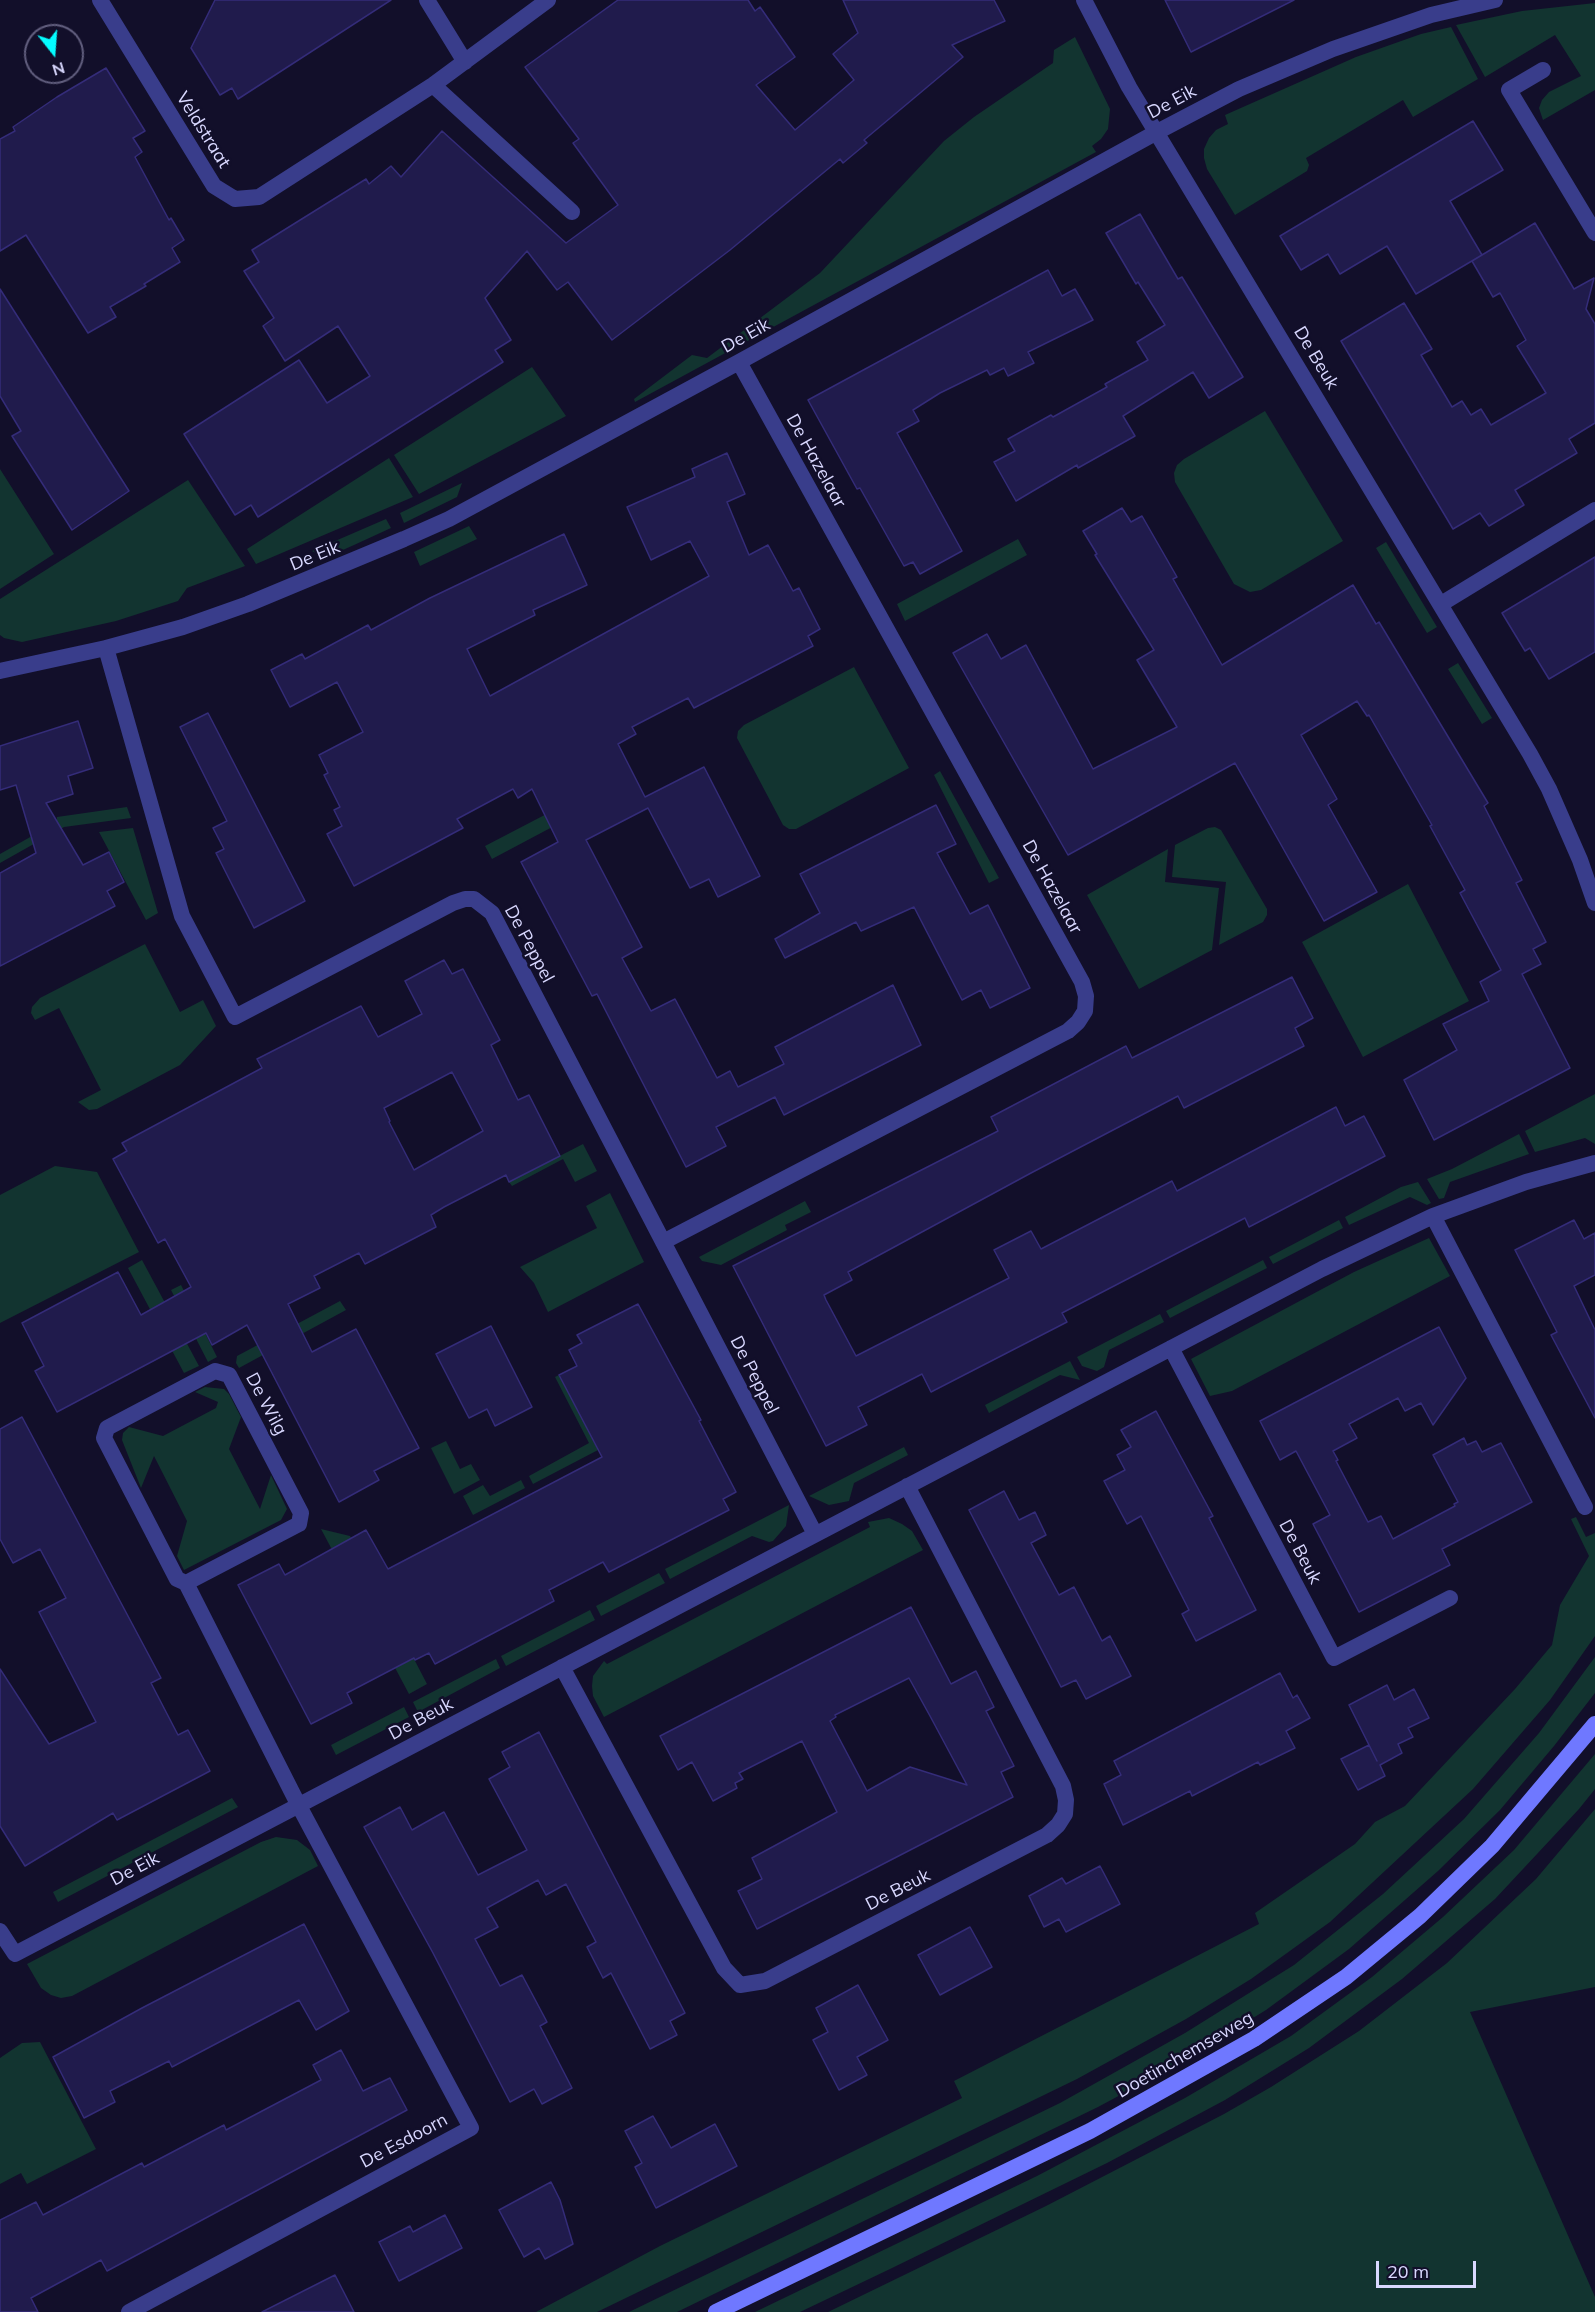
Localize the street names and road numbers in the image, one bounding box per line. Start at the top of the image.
street label: De Eik [1144,80,1200,124]
street label: Veldstraat [171,88,235,172]
street label: De Eik [718,314,774,358]
street label: De Beuk [1289,323,1343,393]
street label: De Hazelaar [781,410,851,512]
street label: De Eik [287,536,343,576]
street label: De Hazelaar [1017,836,1087,938]
street label: De Peppel [500,902,558,986]
street label: De Peppel [725,1332,783,1418]
street label: De Wilg [241,1369,291,1439]
street label: De Beuk [1274,1516,1326,1588]
street label: De Beuk [385,1693,457,1745]
street label: De Eik [107,1847,163,1891]
street label: De Beuk [862,1865,934,1915]
street label: Doetinchemseweg [1113,2007,1257,2103]
street label: De Esdoorn [357,2109,451,2173]

